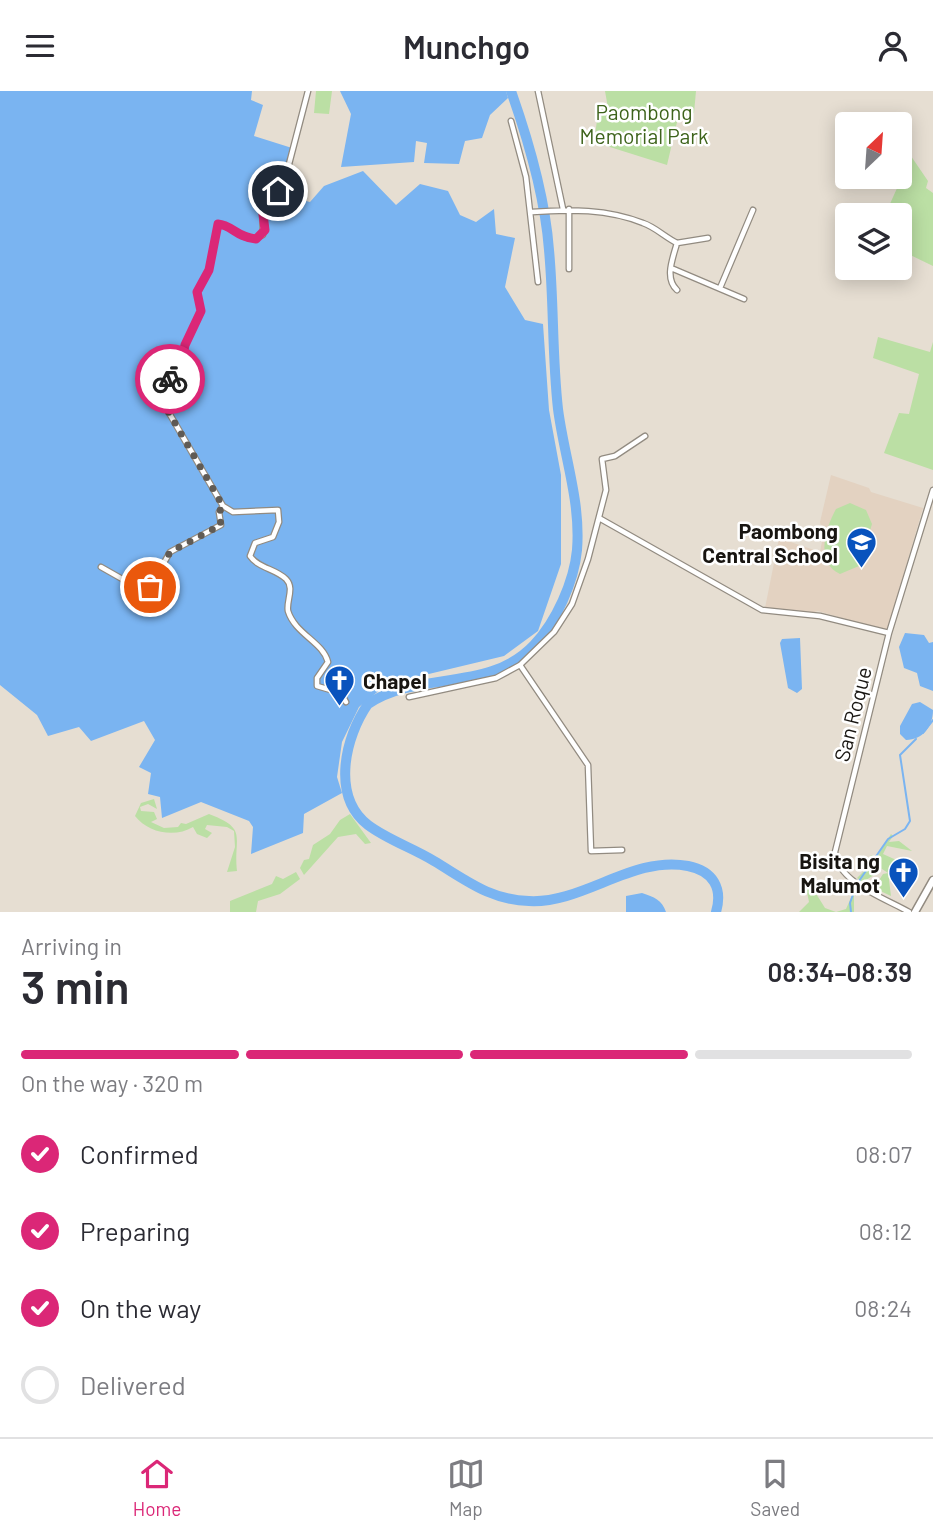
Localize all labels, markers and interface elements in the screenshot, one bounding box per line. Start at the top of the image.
icon: menu [21,27,59,65]
text: Munchgo [403,27,530,65]
icon: person [874,27,912,65]
park label: Paombong Memorial Park [580,99,708,148]
north arrow [835,112,912,189]
map controls [835,112,912,280]
pin [248,161,308,221]
icon: home [259,172,297,210]
button: layers [835,203,912,280]
courier [135,344,205,414]
icon: bike [151,360,189,398]
place label: Paombong Central School [702,518,838,567]
school or university icon: Paombong Central School [844,525,878,569]
pin [120,557,180,617]
icon: bag [131,568,169,606]
church icon: Chapel [323,663,357,707]
street label: San Roque [828,664,876,764]
place label: Chapel [363,668,427,693]
place label: Bisita ng Malumot [799,848,880,897]
church icon: Bisita ng Malumot [886,855,920,899]
text: Arriving in [21,932,122,960]
text: 08:34–08:39 [768,956,912,987]
text: 3 min [21,958,130,1013]
text: On the way · 320 m [21,1069,203,1097]
icon: check [21,1135,59,1173]
text: Confirmed [80,1138,199,1169]
text: 08:07 [855,1140,912,1168]
icon: check [21,1212,59,1250]
text: Preparing [80,1215,190,1246]
text: 08:12 [859,1217,912,1245]
icon: check [21,1289,59,1327]
text: On the way [80,1292,201,1323]
text: 08:24 [854,1294,912,1322]
text: Delivered [80,1369,186,1400]
tab: Home [133,1455,181,1520]
tab: Map [447,1455,485,1520]
tab: Saved [750,1455,800,1520]

